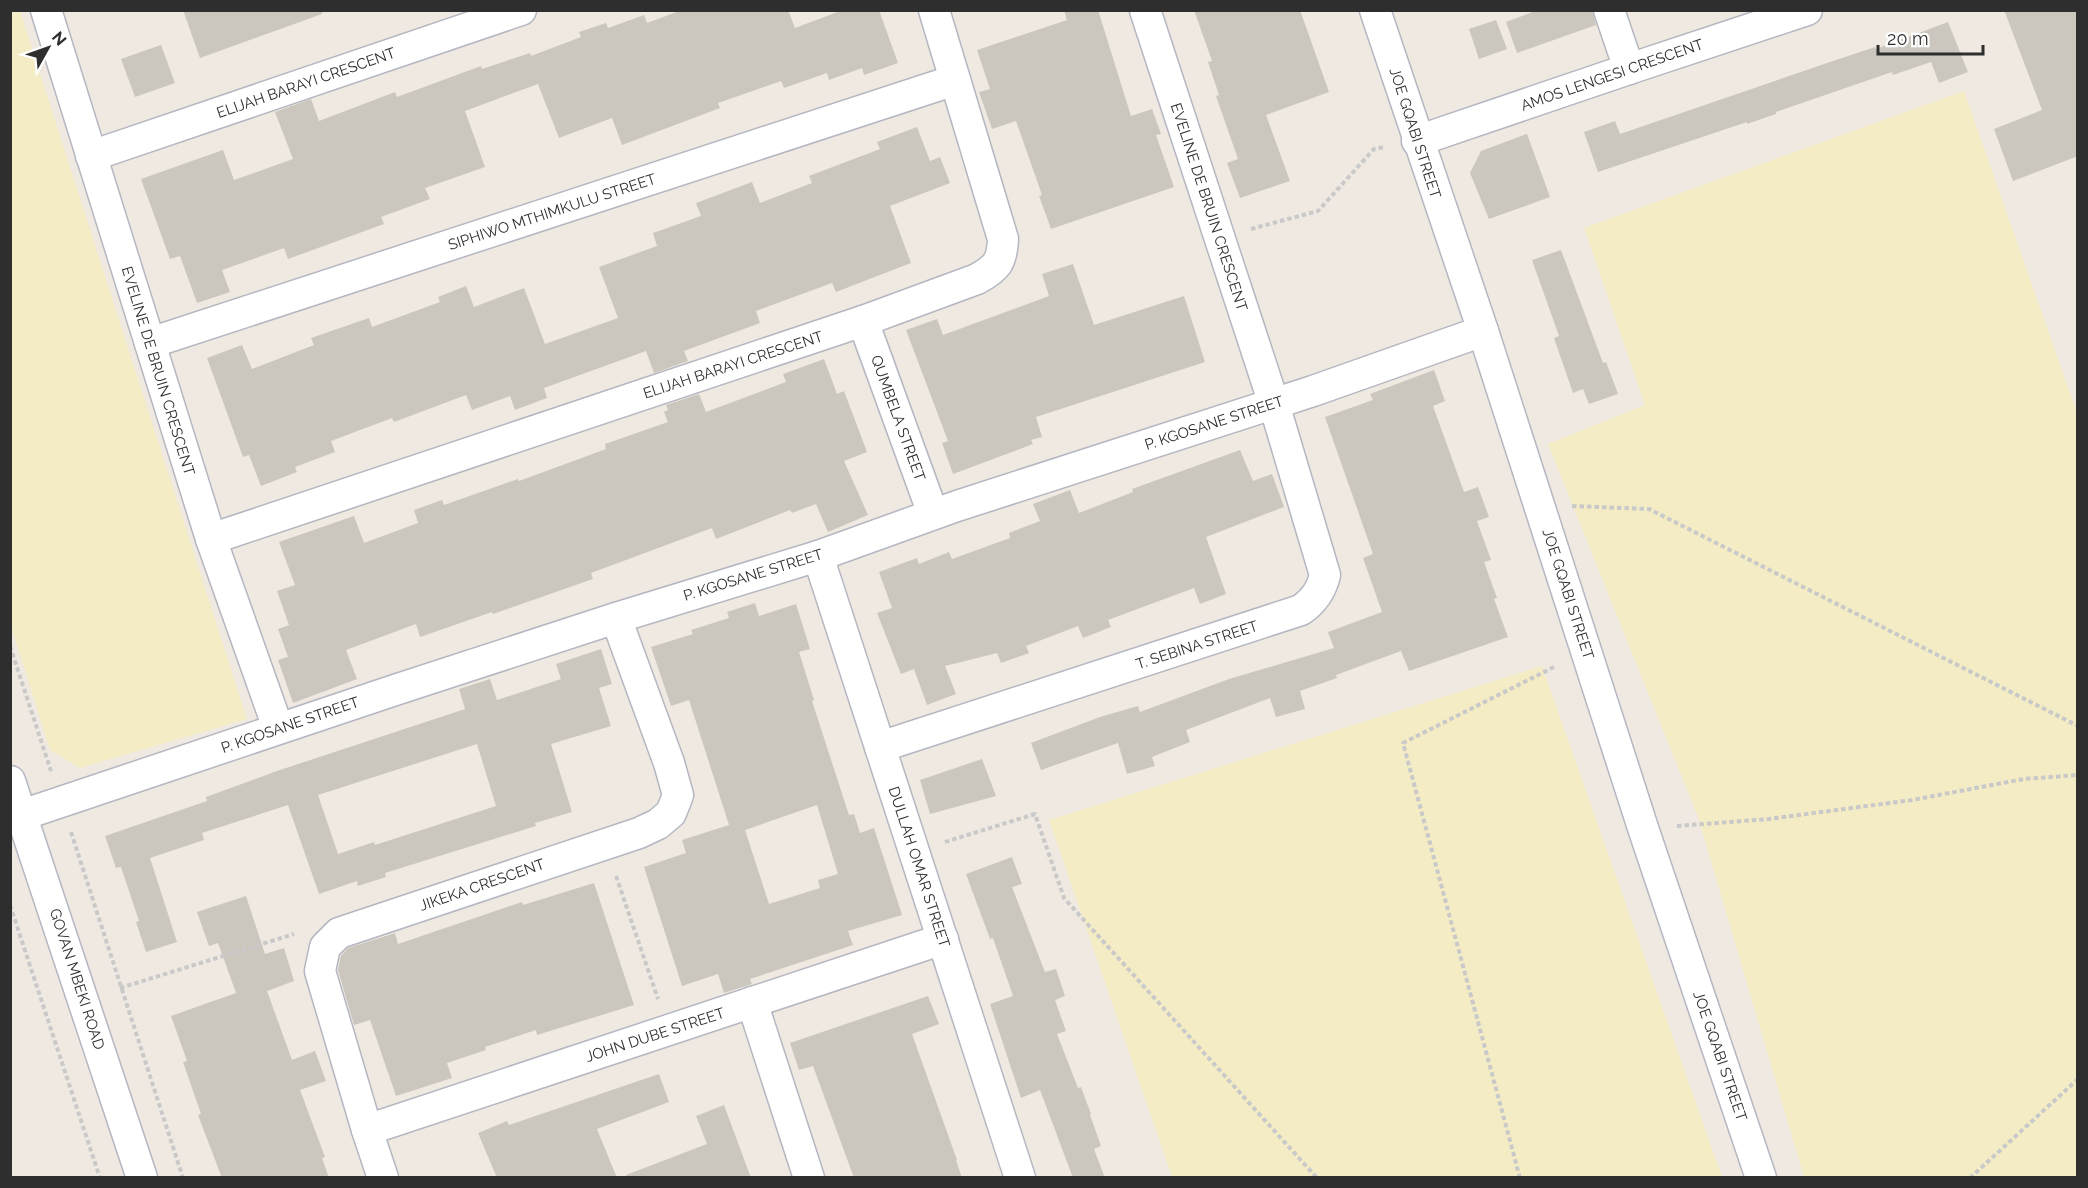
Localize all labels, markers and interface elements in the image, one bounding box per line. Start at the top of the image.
north arrow [18,18,78,78]
scale bar [1878,18,1983,56]
text: N [48,28,70,49]
text: 20 m [1887,28,1929,49]
street label: AMOS LENGESI CRESCENT [1518,35,1706,115]
street label: ELIJAH BARAYI CRESCENT [214,44,398,122]
street label: JOE GQABI STREET [1385,65,1445,201]
street label: EVELINE DE BRUIN CRESCENT [1167,101,1251,313]
street label: SIPHIWO MTHIMKULU STREET [446,170,658,254]
street label: EVELINE DE BRUIN CRESCENT [118,264,198,478]
street label: ELIJAH BARAYI CRESCENT [641,327,825,403]
street label: QUMBELA STREET [867,353,929,483]
street label: P. KGOSANE STREET [1142,392,1286,454]
street label: JOE GQABI STREET [1538,526,1598,662]
street label: P. KGOSANE STREET [681,545,825,605]
street label: T. SEBINA STREET [1134,617,1260,673]
street label: P. KGOSANE STREET [219,693,361,757]
street label: DULLAH OMAR STREET [884,784,954,950]
street label: JIKEKA CRESCENT [417,855,547,915]
street label: GOVAN MBEKI ROAD [46,906,108,1052]
street label: JOE GQABI STREET [1689,989,1751,1123]
street label: JOHN DUBE STREET [583,1004,727,1066]

